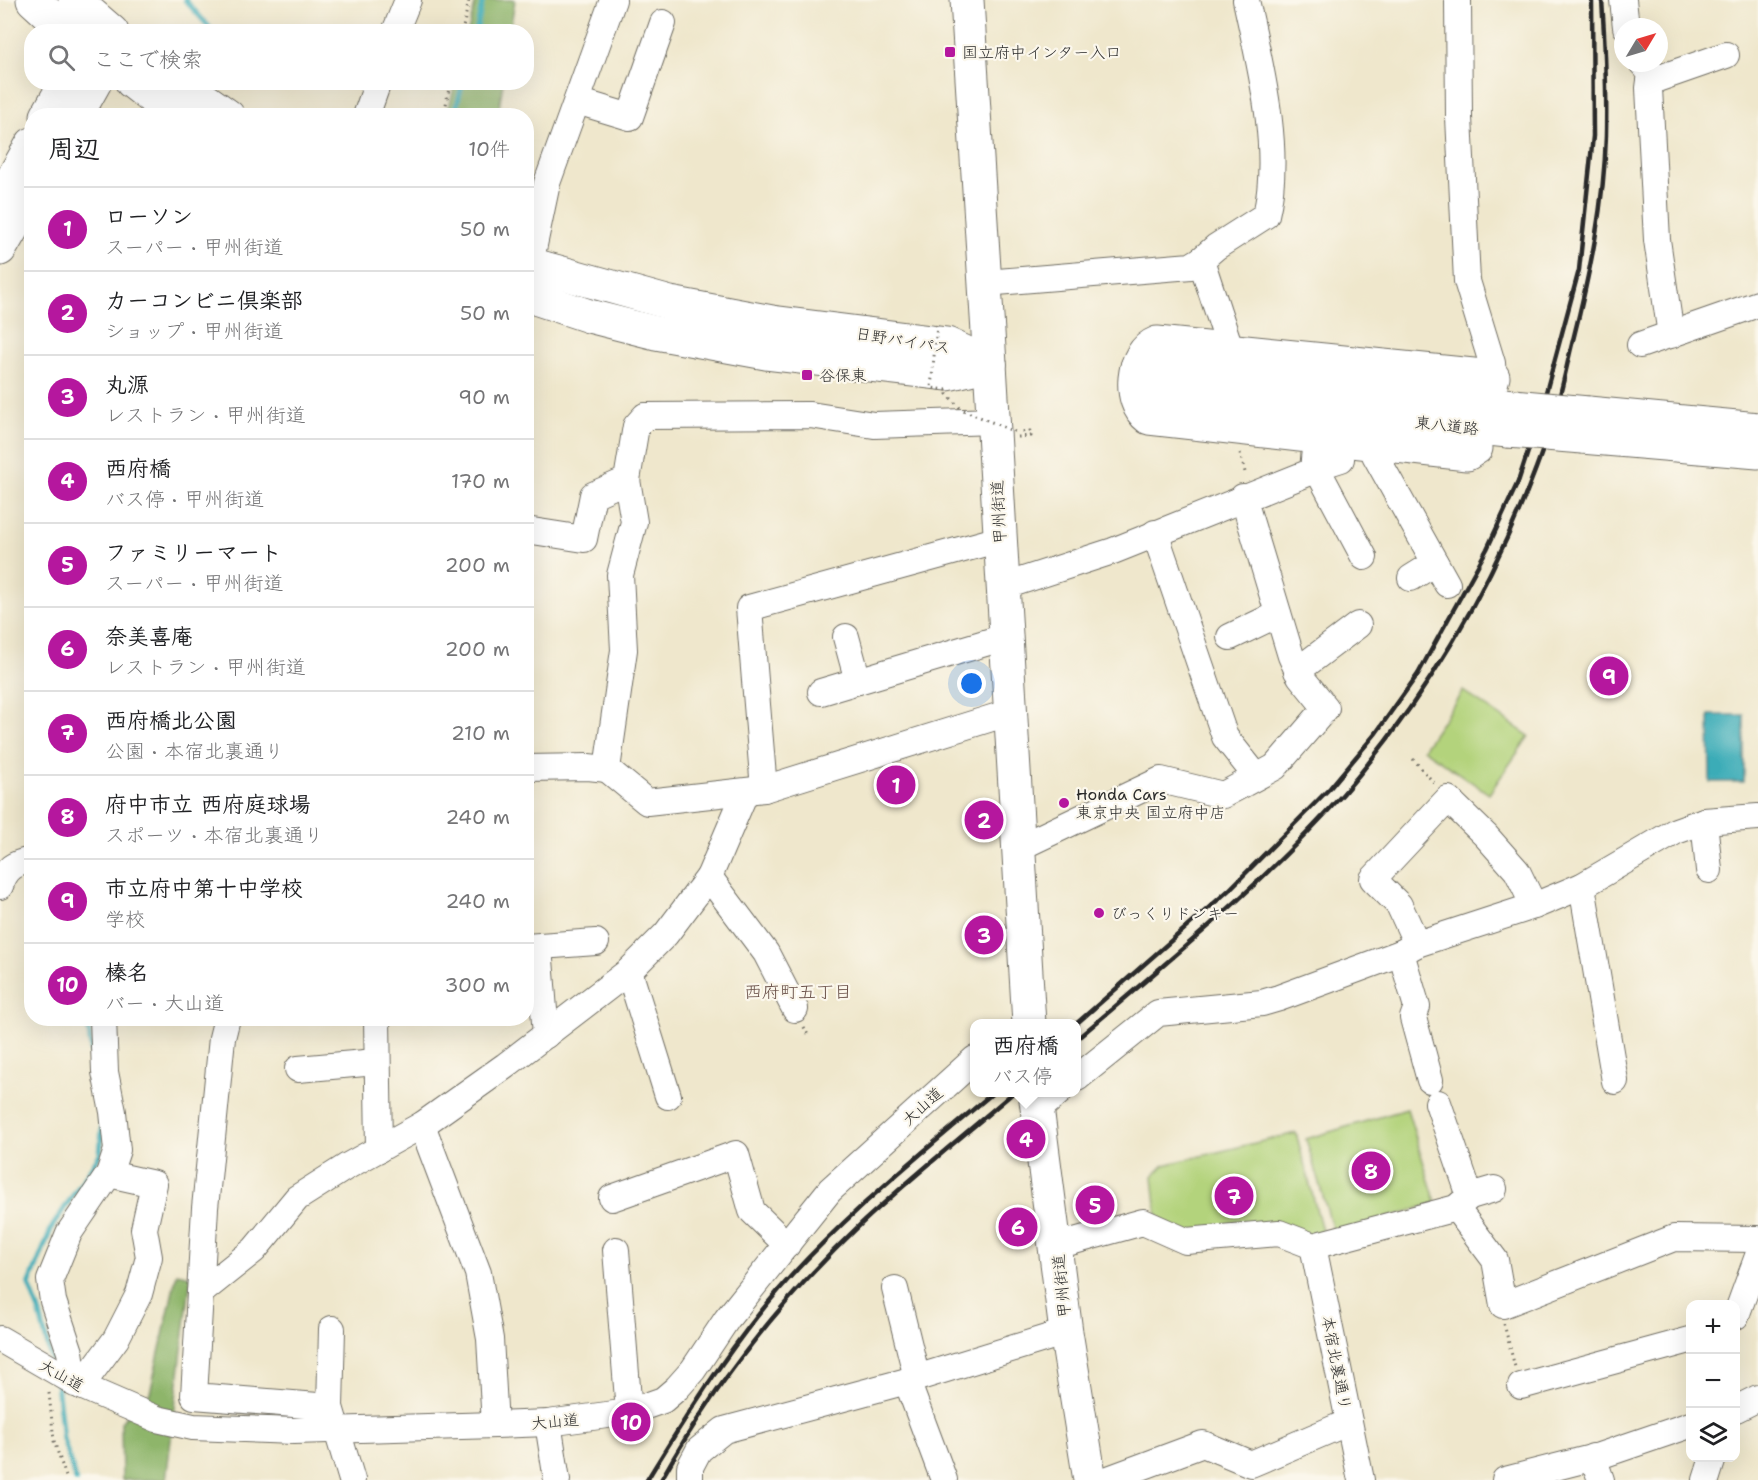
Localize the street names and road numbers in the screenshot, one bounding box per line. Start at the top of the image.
street label: 日野バイパス [854,323,952,358]
street label: 東八道路 [1414,412,1480,439]
street label: 甲州街道 [986,479,1011,544]
street label: 大山道 [897,1083,947,1130]
street label: 甲州街道 [1048,1253,1075,1319]
street label: 本宿北裏通り [1317,1314,1356,1412]
street label: 大山道 [36,1355,88,1396]
street label: 大山道 [530,1409,580,1434]

